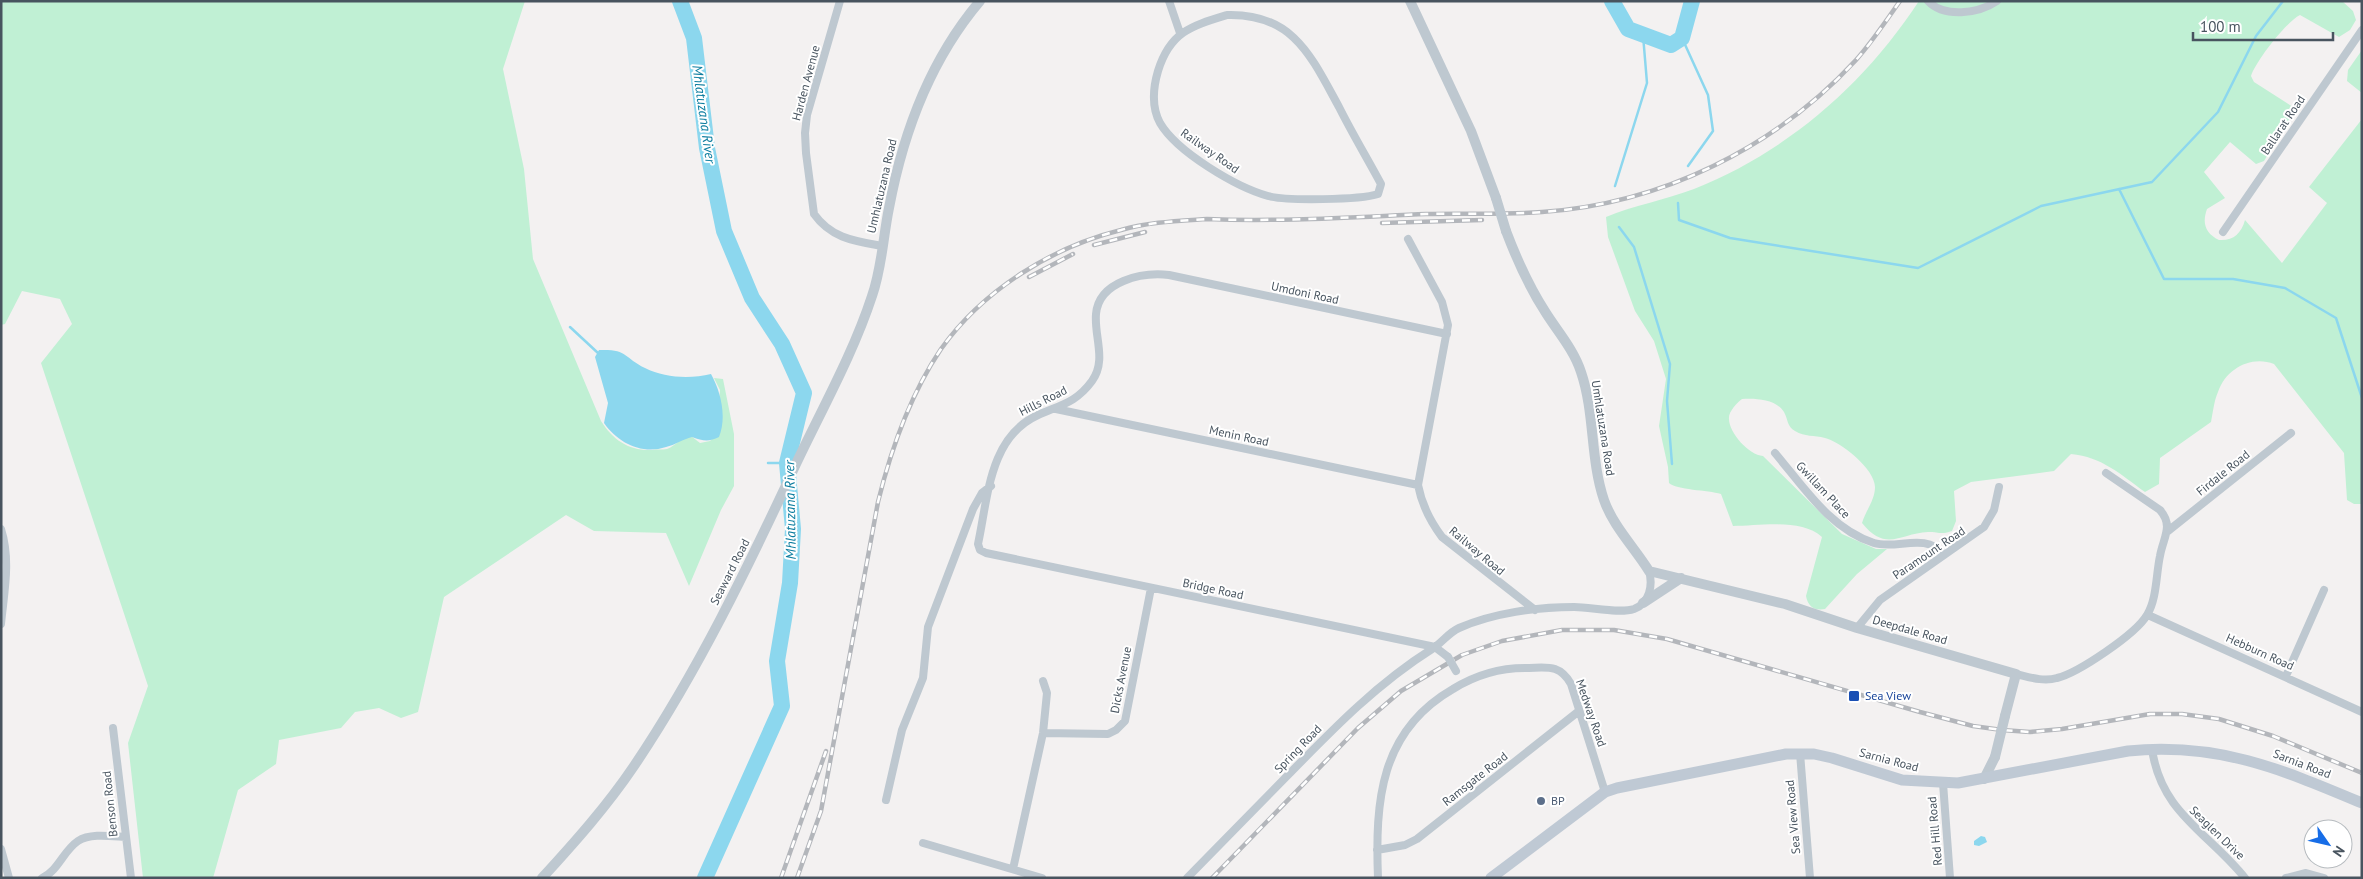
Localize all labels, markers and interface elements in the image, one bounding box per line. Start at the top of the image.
scale bar [2193,10,2333,42]
text: 100 m [2200,17,2241,36]
street label: Harden Avenue [788,43,823,122]
water label: Mhlatuzana River [688,64,720,166]
street label: Ballarat Road [2257,92,2308,157]
street label: Railway Road [1178,125,1243,176]
street label: Umhlatuzana Road [863,137,900,235]
street label: Umdoni Road [1270,278,1340,307]
street label: Umhlatuzana Road [1589,379,1618,477]
street label: Hills Road [1016,382,1069,419]
street label: Menin Road [1208,422,1270,449]
street label: Firdale Road [2193,447,2252,499]
street label: Gwillam Place [1793,458,1854,521]
water label: Mhlatuzana River [780,459,800,560]
street label: Railway Road [1446,523,1508,578]
street label: Paramount Road [1890,523,1968,582]
street label: Seaward Road [706,536,753,607]
street label: Bridge Road [1181,575,1245,602]
street label: Deepdale Road [1871,612,1949,647]
street label: Hebburn Road [2224,630,2297,673]
street label: Dicks Avenue [1107,645,1134,715]
street label: Medway Road [1573,677,1610,749]
place label: Sea View [1865,688,1911,703]
marker: Sea View [1847,689,1861,703]
street label: Spring Road [1271,721,1324,776]
street label: Sarnia Road [1858,744,1920,775]
street label: Sarnia Road [2271,746,2333,781]
street label: Ramsgate Road [1439,748,1510,809]
street label: Benson Road [99,770,120,838]
street label: Sea View Road [1782,779,1803,855]
place label: BP [1551,793,1565,808]
marker: BP [1535,795,1547,807]
street label: Red Hill Road [1924,796,1945,866]
street label: Seaglen Drive [2187,803,2248,863]
north arrow [2303,819,2353,869]
text: N [2329,842,2349,860]

